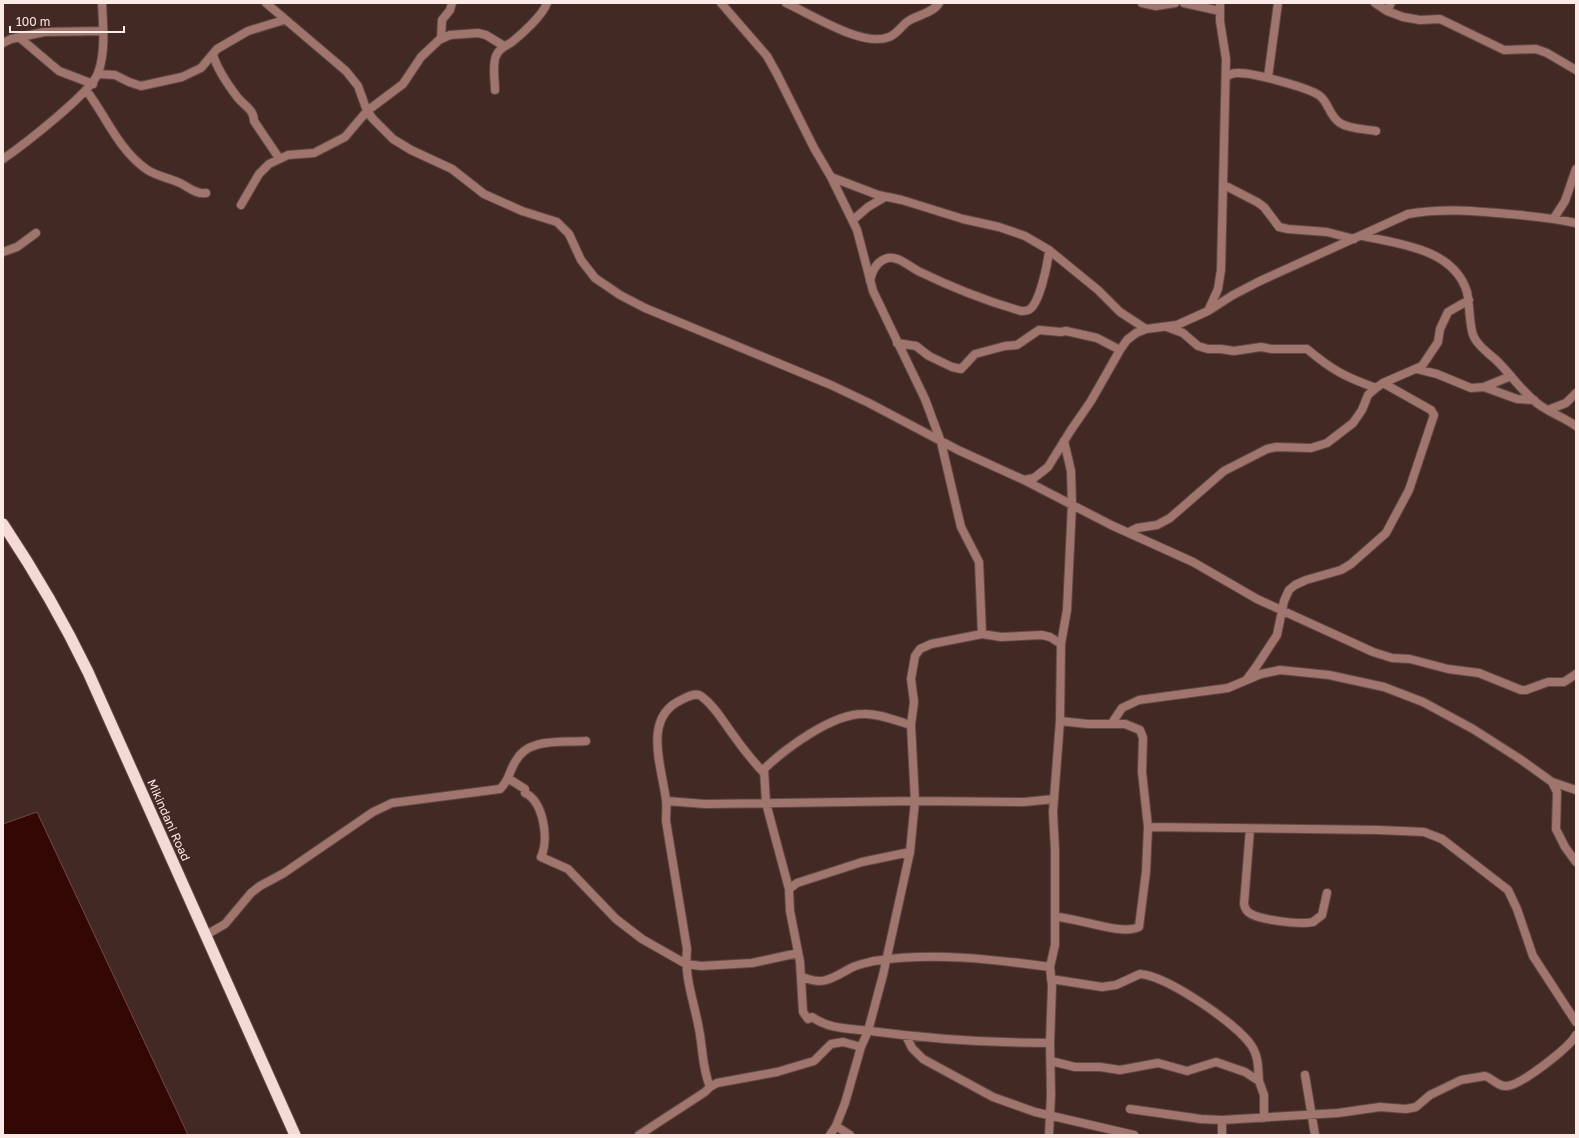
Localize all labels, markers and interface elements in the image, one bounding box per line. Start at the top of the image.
scale bar [10,8,124,34]
text: 100 m [16,14,50,29]
street label: Mikindani Road [144,777,194,863]

